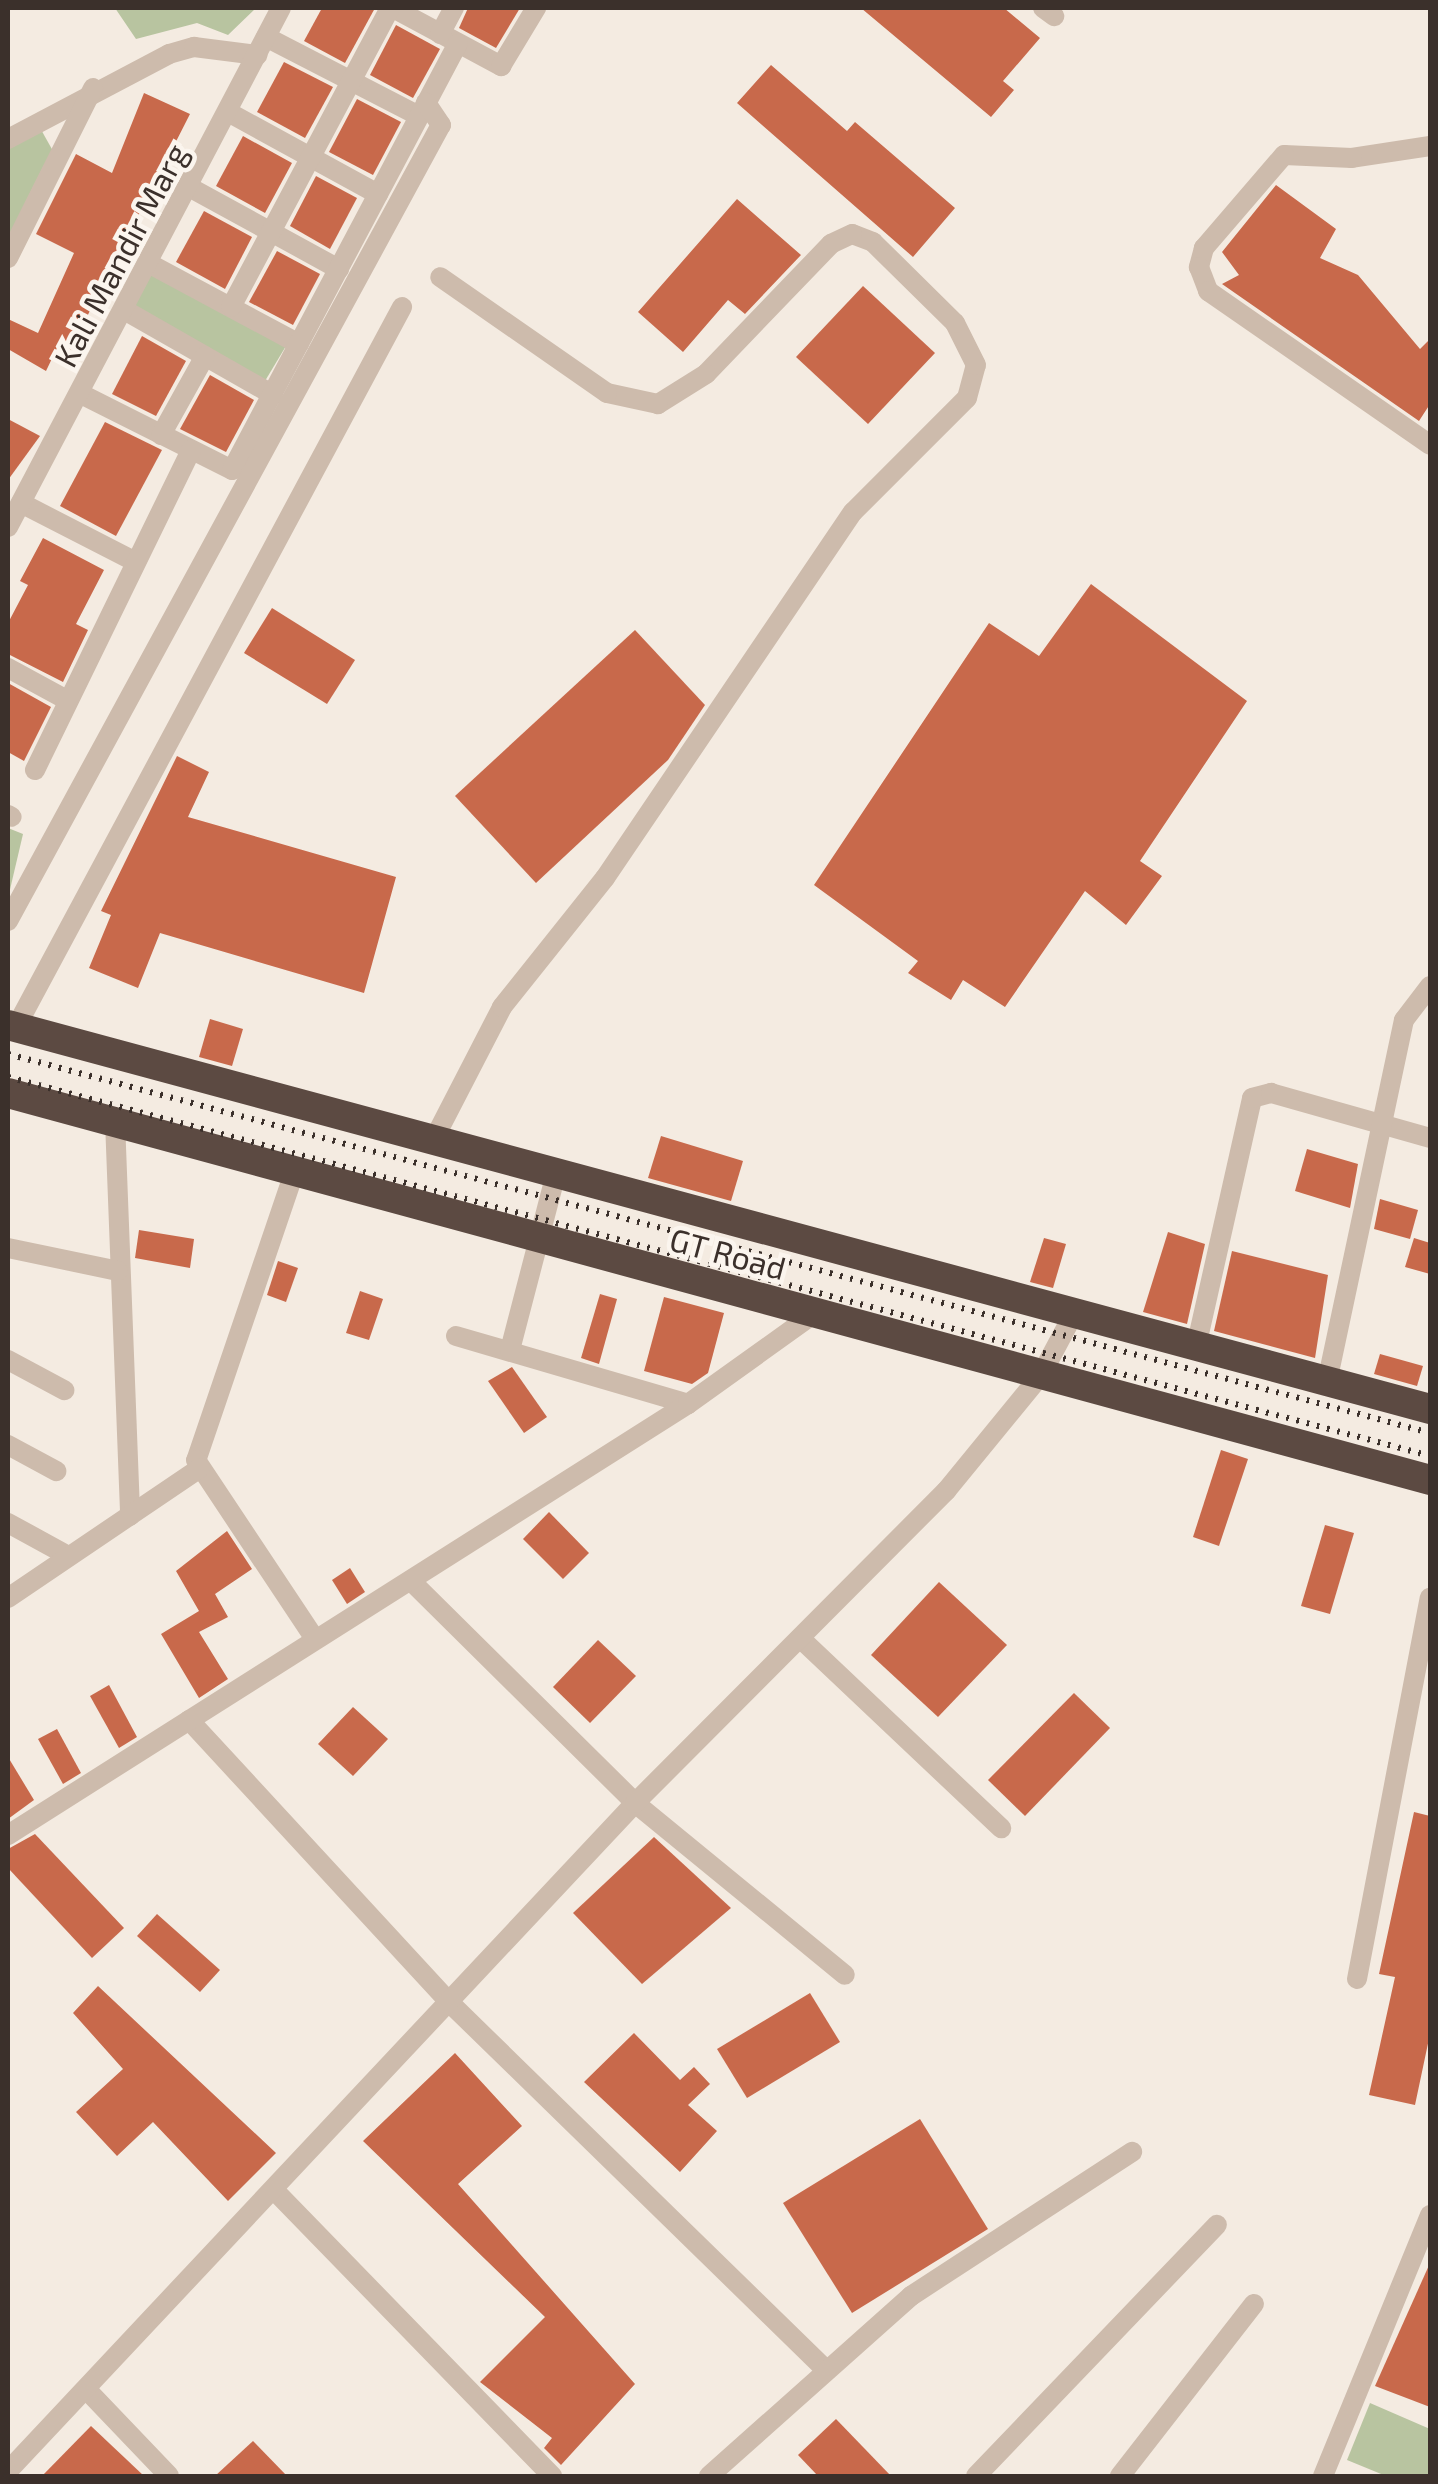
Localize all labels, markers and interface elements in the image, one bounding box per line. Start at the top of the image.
street label: Kali Mandir Marg [45,137,195,373]
street label: GT Road [665,1219,791,1287]

